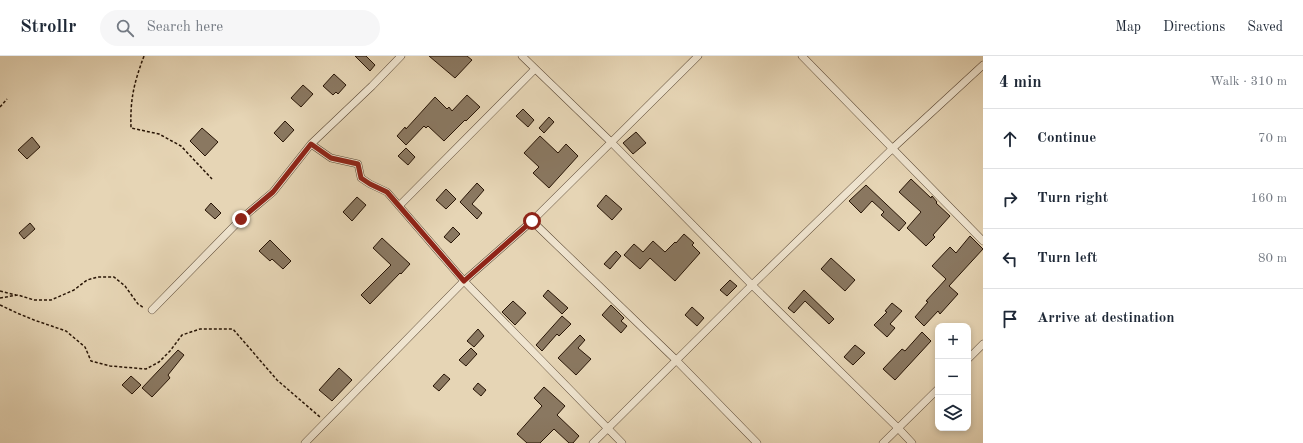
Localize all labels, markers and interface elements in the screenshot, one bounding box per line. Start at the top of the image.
search box [100,10,380,46]
icon: search [114,17,136,39]
text: Strollr [20,18,76,37]
text: Search here [146,20,223,35]
text: Map [1115,20,1141,34]
text: Directions [1163,20,1225,34]
text: Saved [1247,20,1283,34]
text: 4 min [999,74,1042,91]
text: Walk · 310 m [1210,75,1287,88]
icon: ahead [999,128,1021,150]
text: Continue [1037,131,1096,146]
text: 70 m [1258,132,1287,145]
icon: right [999,188,1021,210]
text: Turn right [1037,191,1108,206]
text: 160 m [1250,192,1287,205]
route end [232,210,250,228]
route start [523,212,541,230]
icon: left [999,248,1021,270]
text: Turn left [1037,251,1097,266]
text: 80 m [1258,252,1287,265]
icon: arrive [999,308,1021,330]
text: Arrive at destination [1037,311,1175,326]
map controls [935,323,971,431]
button: + [935,323,971,359]
button: − [935,359,971,395]
button: layers [935,395,971,431]

